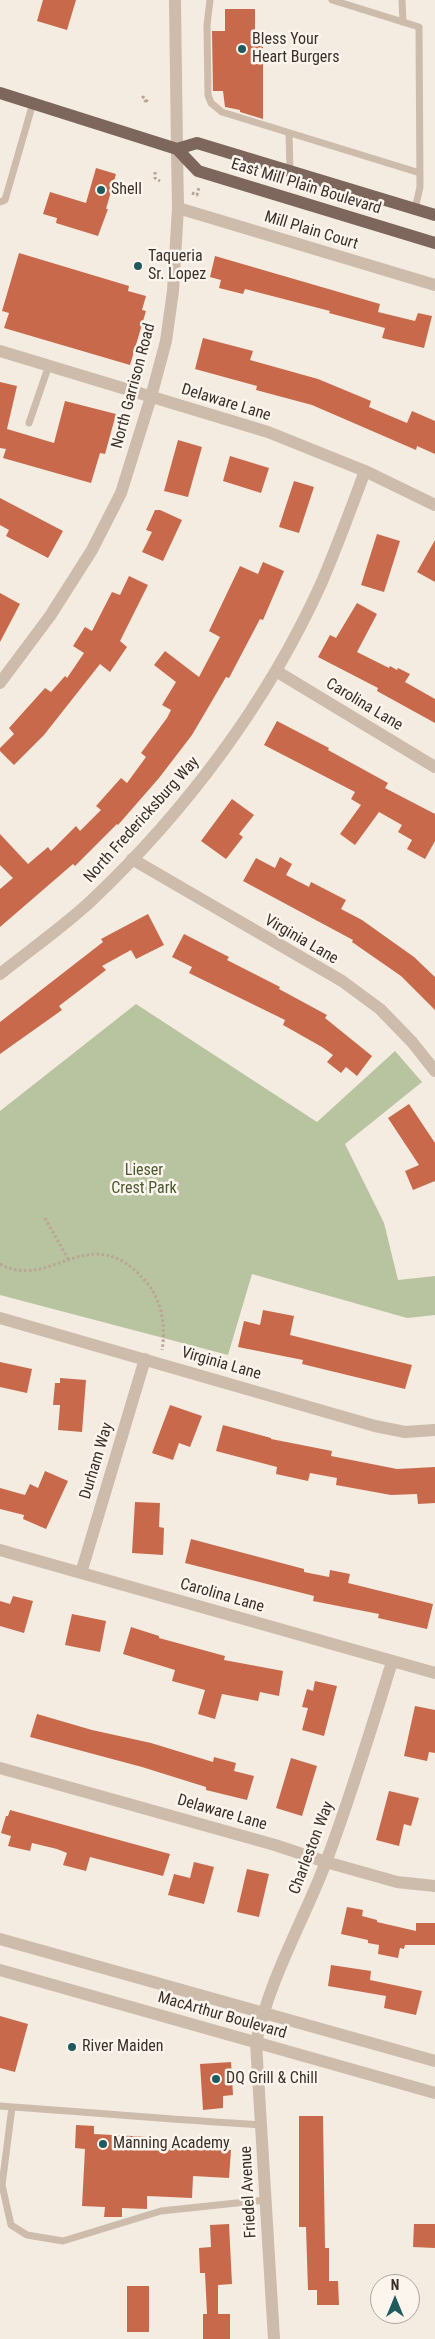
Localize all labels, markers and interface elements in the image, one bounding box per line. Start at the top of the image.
place label: Bless Your Heart Burgers [252,30,340,68]
marker: Bless Your Heart Burgers [236,43,248,55]
street label: East Mill Plain Boulevard [229,155,383,219]
place label: Shell [111,180,142,200]
marker: Shell [95,184,107,196]
street label: Mill Plain Court [262,208,360,254]
place label: Taqueria Sr. Lopez [148,247,206,285]
marker: Taqueria Sr. Lopez [132,260,144,272]
street label: North Garrison Road [108,321,160,451]
street label: Delaware Lane [179,380,273,426]
street label: Carolina Lane [322,675,406,735]
street label: North Fredericksburg Way [80,753,204,887]
street label: Virginia Lane [261,911,341,969]
park label: Lieser Crest Park [111,1161,177,1199]
street label: Virginia Lane [179,1343,263,1385]
street label: Durham Way [76,1420,118,1502]
street label: Carolina Lane [178,1575,266,1617]
street label: Delaware Lane [175,1791,269,1835]
street label: Charleston Way [285,1799,339,1897]
street label: MacArthur Boulevard [155,1988,289,2044]
place label: River Maiden [82,2037,164,2057]
marker: River Maiden [66,2041,78,2053]
place label: DQ Grill & Chill [226,2069,318,2089]
marker: DQ Grill & Chill [210,2073,222,2085]
place label: Manning Academy [113,2134,230,2154]
marker: Manning Academy [97,2138,109,2150]
street label: Friedel Avenue [237,2145,261,2239]
north arrow [370,2274,420,2324]
text: N [391,2277,399,2293]

